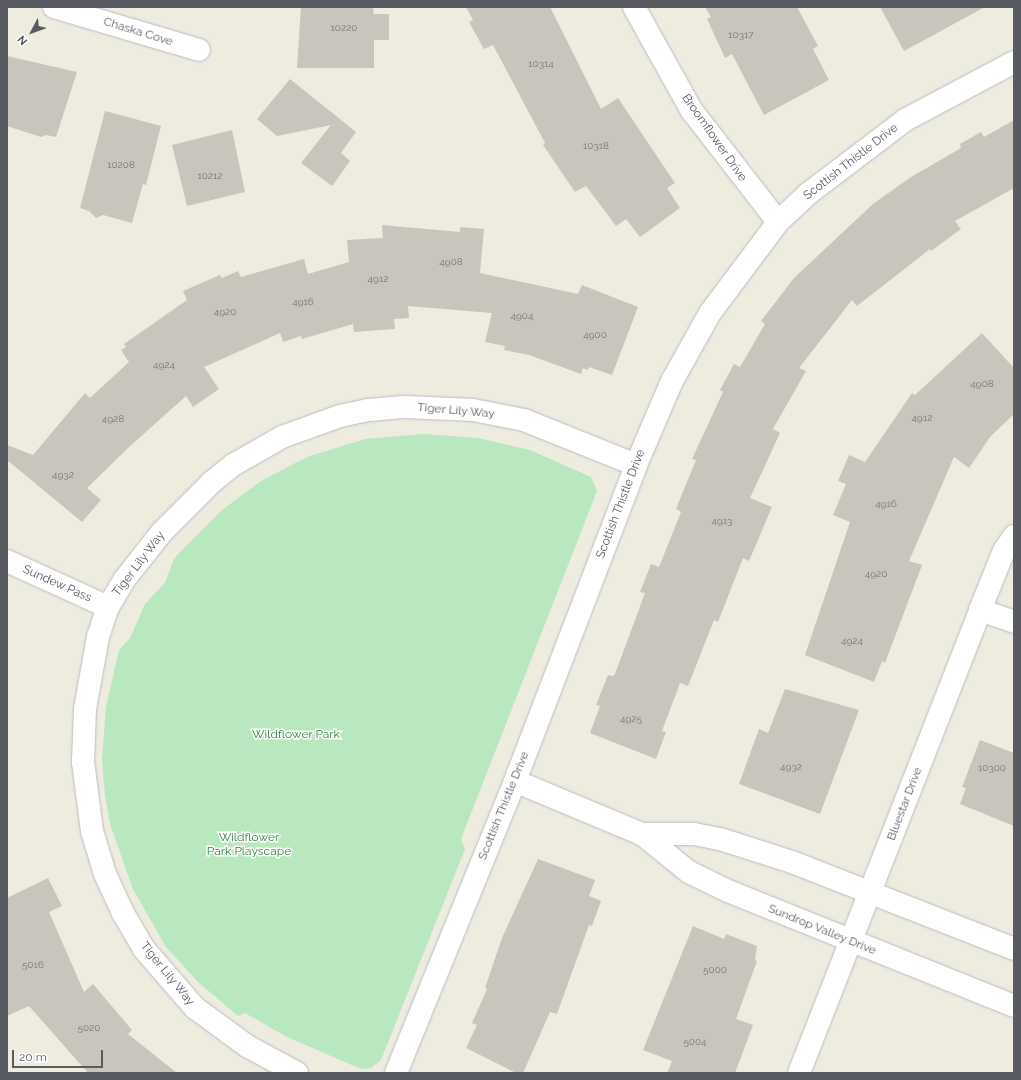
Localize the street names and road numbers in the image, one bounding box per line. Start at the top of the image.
street label: Chaska Cove [102,15,174,49]
street label: Broomflower Drive [678,91,750,185]
street label: Scottish Thistle Drive [801,121,901,203]
street label: Tiger Lily Way [416,400,496,422]
street label: Scottish Thistle Drive [593,447,649,561]
street label: Tiger Lily Way [110,528,168,600]
street label: Sundew Pass [20,562,94,606]
street label: Scottish Thistle Drive [476,749,532,863]
street label: Bluestar Drive [884,765,926,843]
street label: Sundrop Valley Drive [765,902,879,958]
street label: Tiger Lily Way [137,939,197,1009]

